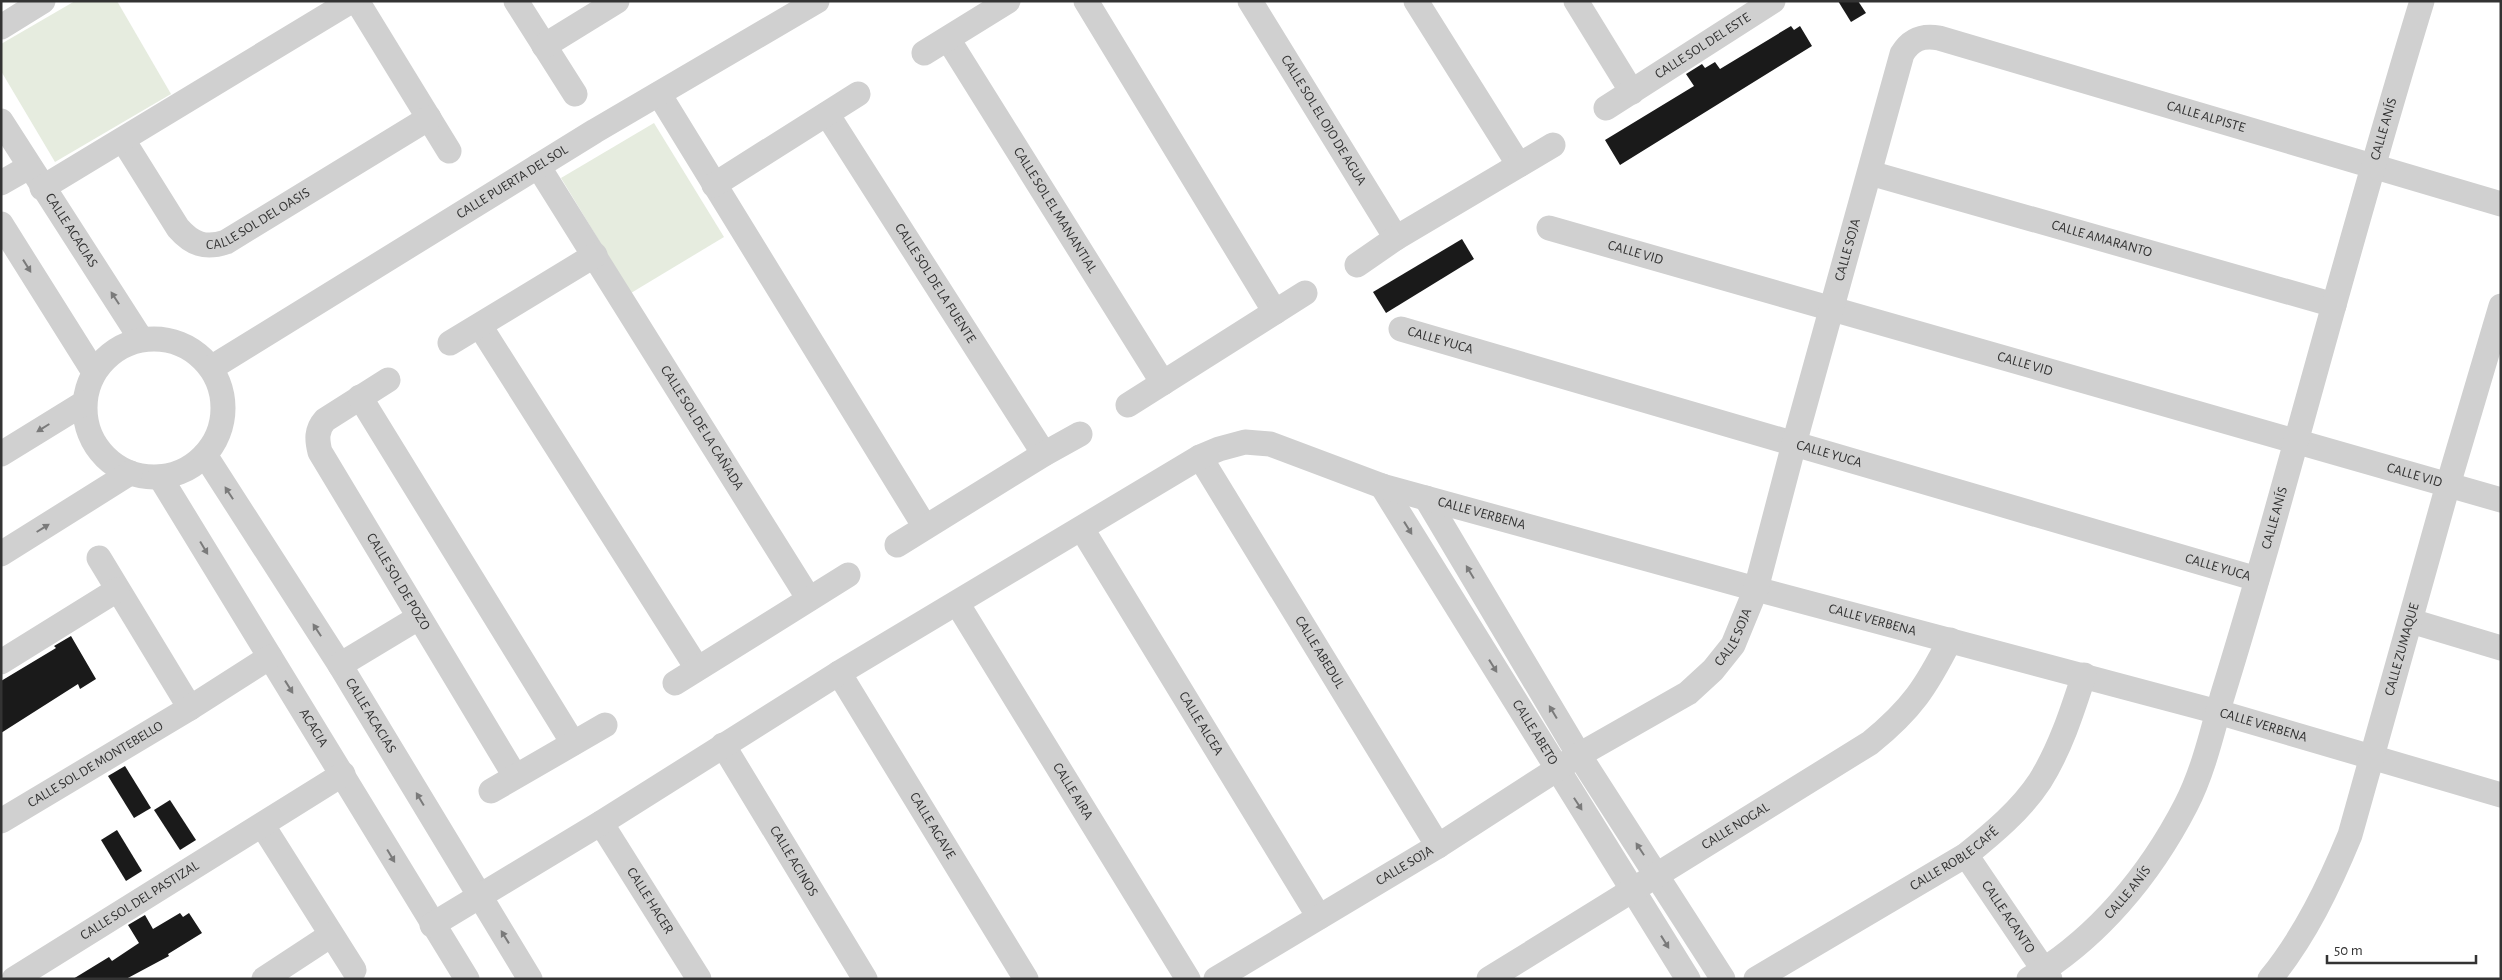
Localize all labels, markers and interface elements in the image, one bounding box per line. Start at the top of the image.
street label: CALLE SOL DEL ESTE [1653,10,1753,82]
street label: CALLE SOL EL OJO DE AGUA [1278,53,1369,188]
street label: CALLE ANÍS [2368,96,2400,162]
street label: CALLE ALPISTE [2165,99,2247,135]
street label: CALLE PUERTA DEL SOL [454,142,570,222]
street label: CALLE SOL EL MANANTIAL [1011,145,1100,276]
street label: CALLE SOL DEL OASIS [206,185,312,252]
street label: CALLE ACACIAS [42,191,100,270]
street label: CALLE SOJA [1833,217,1863,282]
street label: CALLE AMARANTO [2050,218,2154,260]
street label: CALLE SOL DE LA FUENTE [892,221,978,346]
street label: CALLE VID [1606,238,1665,267]
one-way arrow [22,259,32,272]
one-way arrow [110,292,119,305]
street label: CALLE YUCA [1406,324,1475,357]
street label: CALLE VID [1996,349,2054,379]
street label: CALLE SOL DE LA CAÑADA [658,363,746,493]
one-way arrow [36,424,49,433]
street label: CALLE YUCA [1795,438,1864,470]
street label: CALLE VID [2385,461,2444,490]
street label: CALLE ANÍS [2259,485,2290,551]
one-way arrow [224,487,234,500]
street label: CALLE VERBENA [1436,495,1527,532]
one-way arrow [1403,521,1412,534]
one-way arrow [36,523,49,533]
street label: CALLE SOL DE POZO [364,531,433,633]
one-way arrow [199,542,208,555]
street label: CALLE YUCA [2183,551,2252,584]
one-way arrow [1466,566,1475,579]
street label: CALLE ZUMAQUE [2382,601,2422,697]
street label: CALLE VERBENA [1827,602,1918,638]
street label: CALLE SOJA [1712,606,1754,669]
street label: CALLE ABEDUL [1292,614,1347,691]
one-way arrow [312,623,322,637]
one-way arrow [1488,660,1497,673]
street label: CALLE ACACIAS [343,676,399,756]
one-way arrow [284,680,294,693]
street label: CALLE ALCEA [1176,689,1226,758]
street label: CALLE ABETO [1510,697,1560,767]
one-way arrow [1548,705,1557,719]
street label: ACACIA [296,706,330,749]
street label: CALLE VERBENA [2218,706,2309,745]
street label: CALLE SOL DE MONTEBELLO [25,719,166,810]
street label: CALLE AIRA [1050,760,1095,822]
street label: CALLE AGAVE [907,790,958,862]
one-way arrow [416,792,425,805]
one-way arrow [1574,798,1583,811]
street label: CALLE NOGAL [1699,800,1772,852]
street label: CALLE ROBLE CAFÉ [1908,822,2001,893]
street label: CALLE ACINOS [767,823,820,899]
street label: CALLE SOJA [1374,843,1436,888]
one-way arrow [1635,843,1644,856]
one-way arrow [387,849,396,862]
street label: CALLE SOL DEL PASTIZAL [78,859,201,943]
street label: CALLE ANÍS [2102,863,2154,922]
street label: CALLE HACER [624,865,676,937]
street label: CALLE ACANTO [1979,878,2037,956]
one-way arrow [500,931,509,944]
scale bar [2327,932,2476,964]
one-way arrow [1660,935,1670,949]
text: 50 m [2334,943,2363,958]

